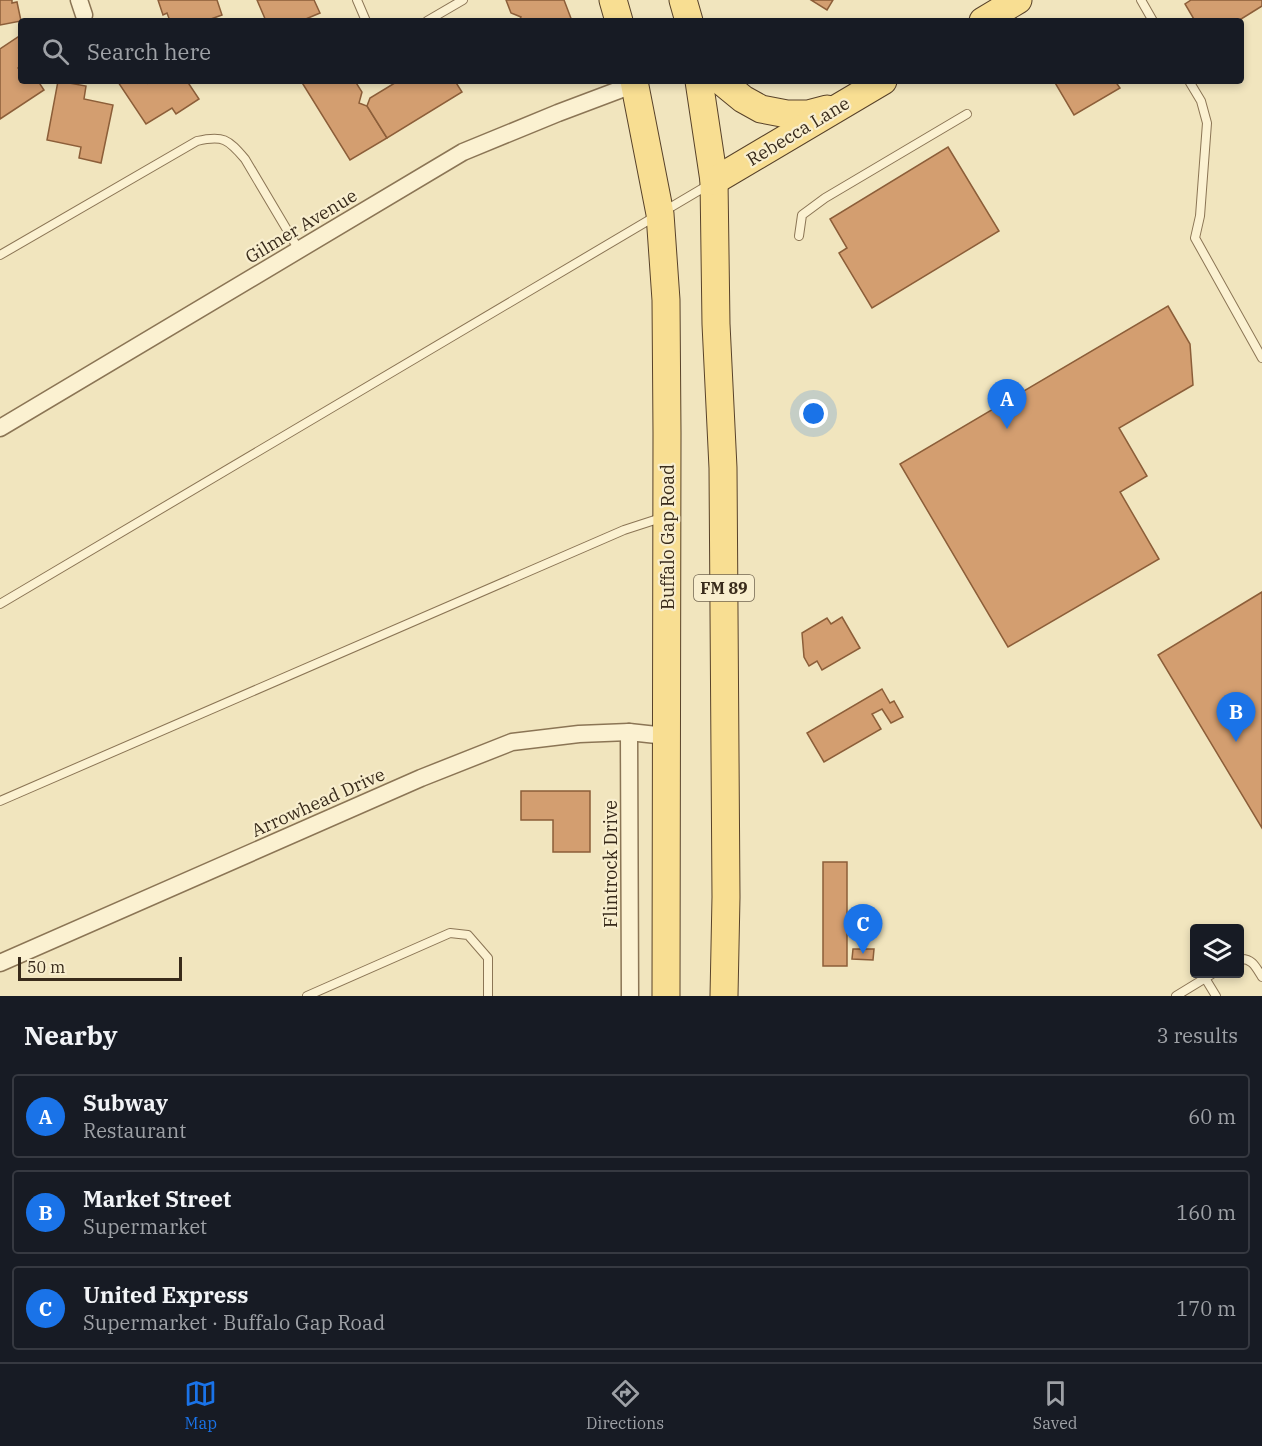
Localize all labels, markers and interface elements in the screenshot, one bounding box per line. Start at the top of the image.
search box [18,18,1244,84]
icon: search [39,35,72,68]
text: Search here [87,37,211,66]
street label: Rebecca Lane [742,91,854,171]
street label: Gilmer Avenue [241,184,361,268]
pin: A [988,380,1026,429]
your location [799,399,828,428]
street label: Buffalo Gap Road [656,464,679,610]
road number: FM 89 [694,575,754,601]
pin: B [1216,692,1256,742]
street label: Arrowhead Drive [248,762,388,842]
street label: Flintrock Drive [599,800,622,928]
pin: C [844,904,882,954]
map controls [1190,924,1244,978]
button: layers [1190,924,1244,978]
scale bar [18,954,182,982]
text: 50 m [27,957,65,977]
text: Nearby [24,1018,118,1052]
text: 3 results [1157,1022,1238,1049]
text: Subway [83,1088,168,1117]
text: A [39,1103,52,1130]
text: 60 m [1188,1103,1236,1130]
text: Restaurant [83,1117,186,1144]
text: Market Street [83,1184,231,1213]
text: B [38,1199,53,1226]
text: 160 m [1176,1199,1236,1226]
text: Supermarket [83,1213,207,1240]
text: United Express [83,1280,249,1309]
text: C [39,1295,52,1322]
text: 170 m [1176,1295,1236,1322]
text: Supermarket · Buffalo Gap Road [83,1309,385,1336]
tab: Map [184,1377,217,1433]
tab: Directions [586,1377,664,1433]
tab: Saved [1033,1377,1078,1433]

